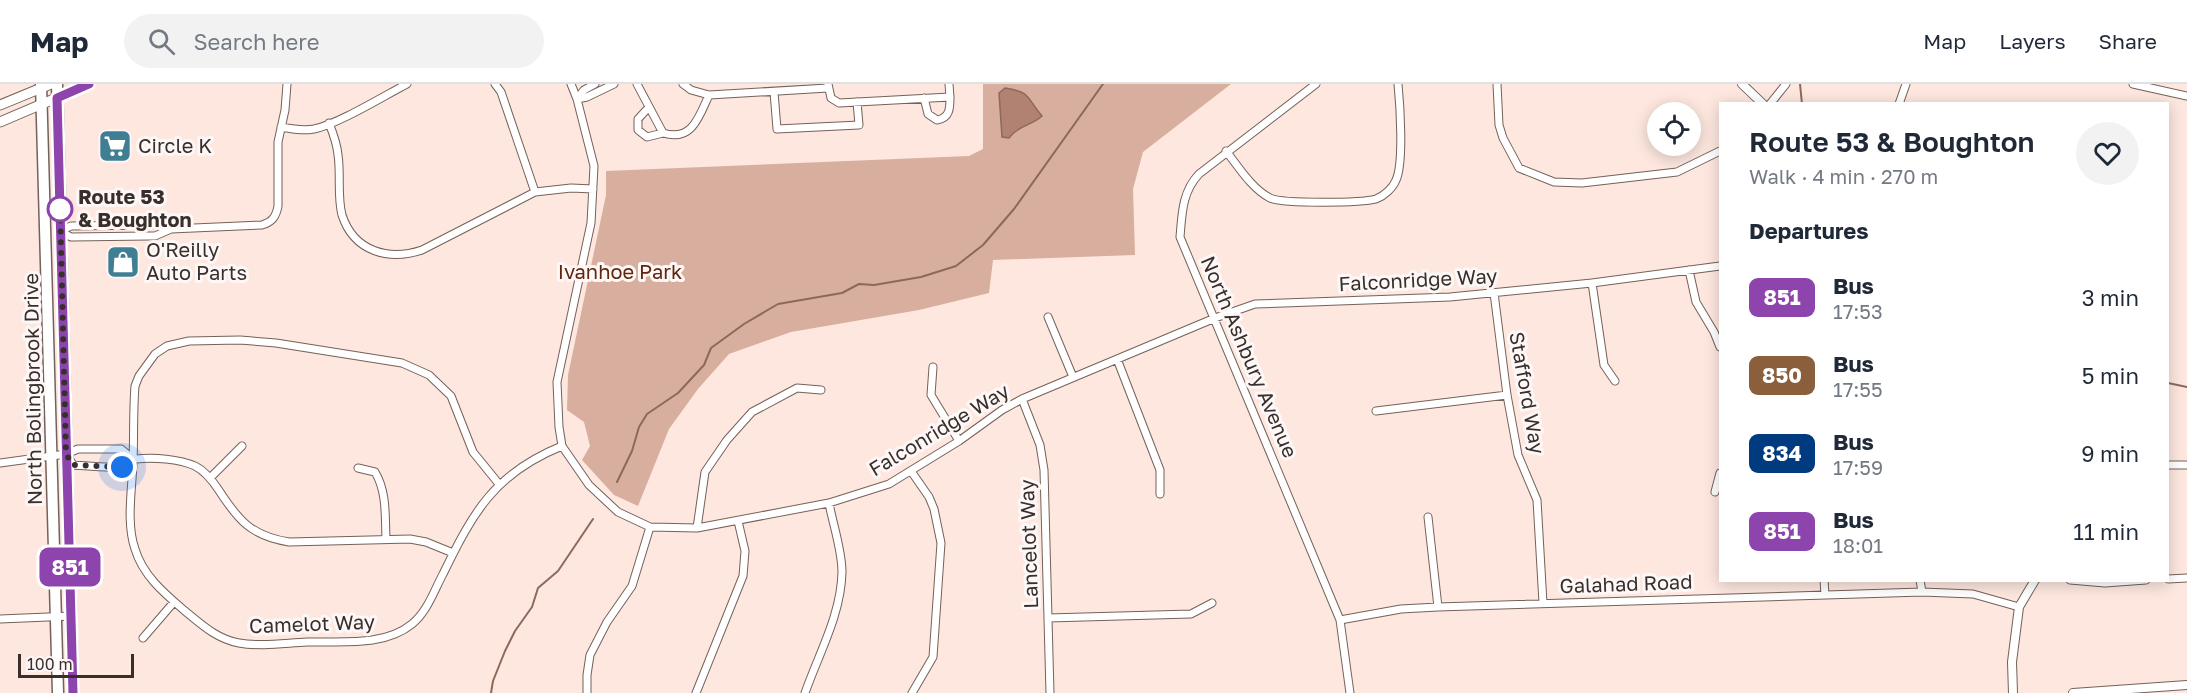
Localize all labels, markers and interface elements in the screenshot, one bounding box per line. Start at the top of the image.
search box [124,14,544,68]
text: Map [30,25,88,58]
icon: search [145,25,178,58]
text: Search here [193,28,319,55]
text: Map [1923,28,1966,54]
text: Layers [1999,28,2066,54]
text: Share [2099,28,2157,54]
map controls [1647,102,1701,156]
button: locate [1647,102,1701,156]
button: heart [2076,122,2139,185]
text: Route 53 & Boughton [1749,125,2034,158]
supermarket icon: Circle K [97,128,133,164]
place label: Circle K [138,133,212,157]
text: Walk · 4 min · 270 m [1749,164,1938,188]
place label: Route 53 & Boughton [78,184,192,231]
marker: Route 53 & Boughton [47,196,73,222]
text: Departures [1749,217,1868,244]
place label: O'Reilly Auto Parts [146,237,247,284]
shop icon: O'Reilly Auto Parts [105,244,141,280]
street label: North Ashbury Avenue [1197,252,1303,461]
park label: Ivanhoe Park [558,259,682,283]
street label: Falconridge Way [1338,263,1498,295]
text: Bus [1833,272,1874,299]
street label: North Bolingbrook Drive [18,273,46,505]
text: 851 [1763,284,1801,310]
text: 3 min [2082,284,2139,311]
text: 17:53 [1833,299,1883,323]
street label: Stafford Way [1505,330,1551,456]
text: Bus [1833,350,1874,377]
text: 850 [1762,362,1802,388]
text: 5 min [2082,362,2139,389]
text: 17:55 [1833,377,1883,401]
street label: Falconridge Way [864,378,1013,480]
text: Bus [1833,428,1874,455]
text: 834 [1762,440,1802,466]
text: 9 min [2081,440,2139,467]
your location [107,452,137,482]
text: 17:59 [1833,455,1883,479]
street label: Lancelot Way [1014,479,1042,609]
text: Bus [1833,506,1874,533]
text: 851 [1763,518,1801,544]
text: 11 min [2073,518,2139,545]
text: 18:01 [1833,533,1883,557]
line badge: 851 [36,548,104,586]
text: 851 [51,554,89,580]
street label: Galahad Road [1559,569,1693,597]
street label: Camelot Way [249,609,375,637]
scale bar [18,651,134,678]
text: 100 m [27,654,73,674]

